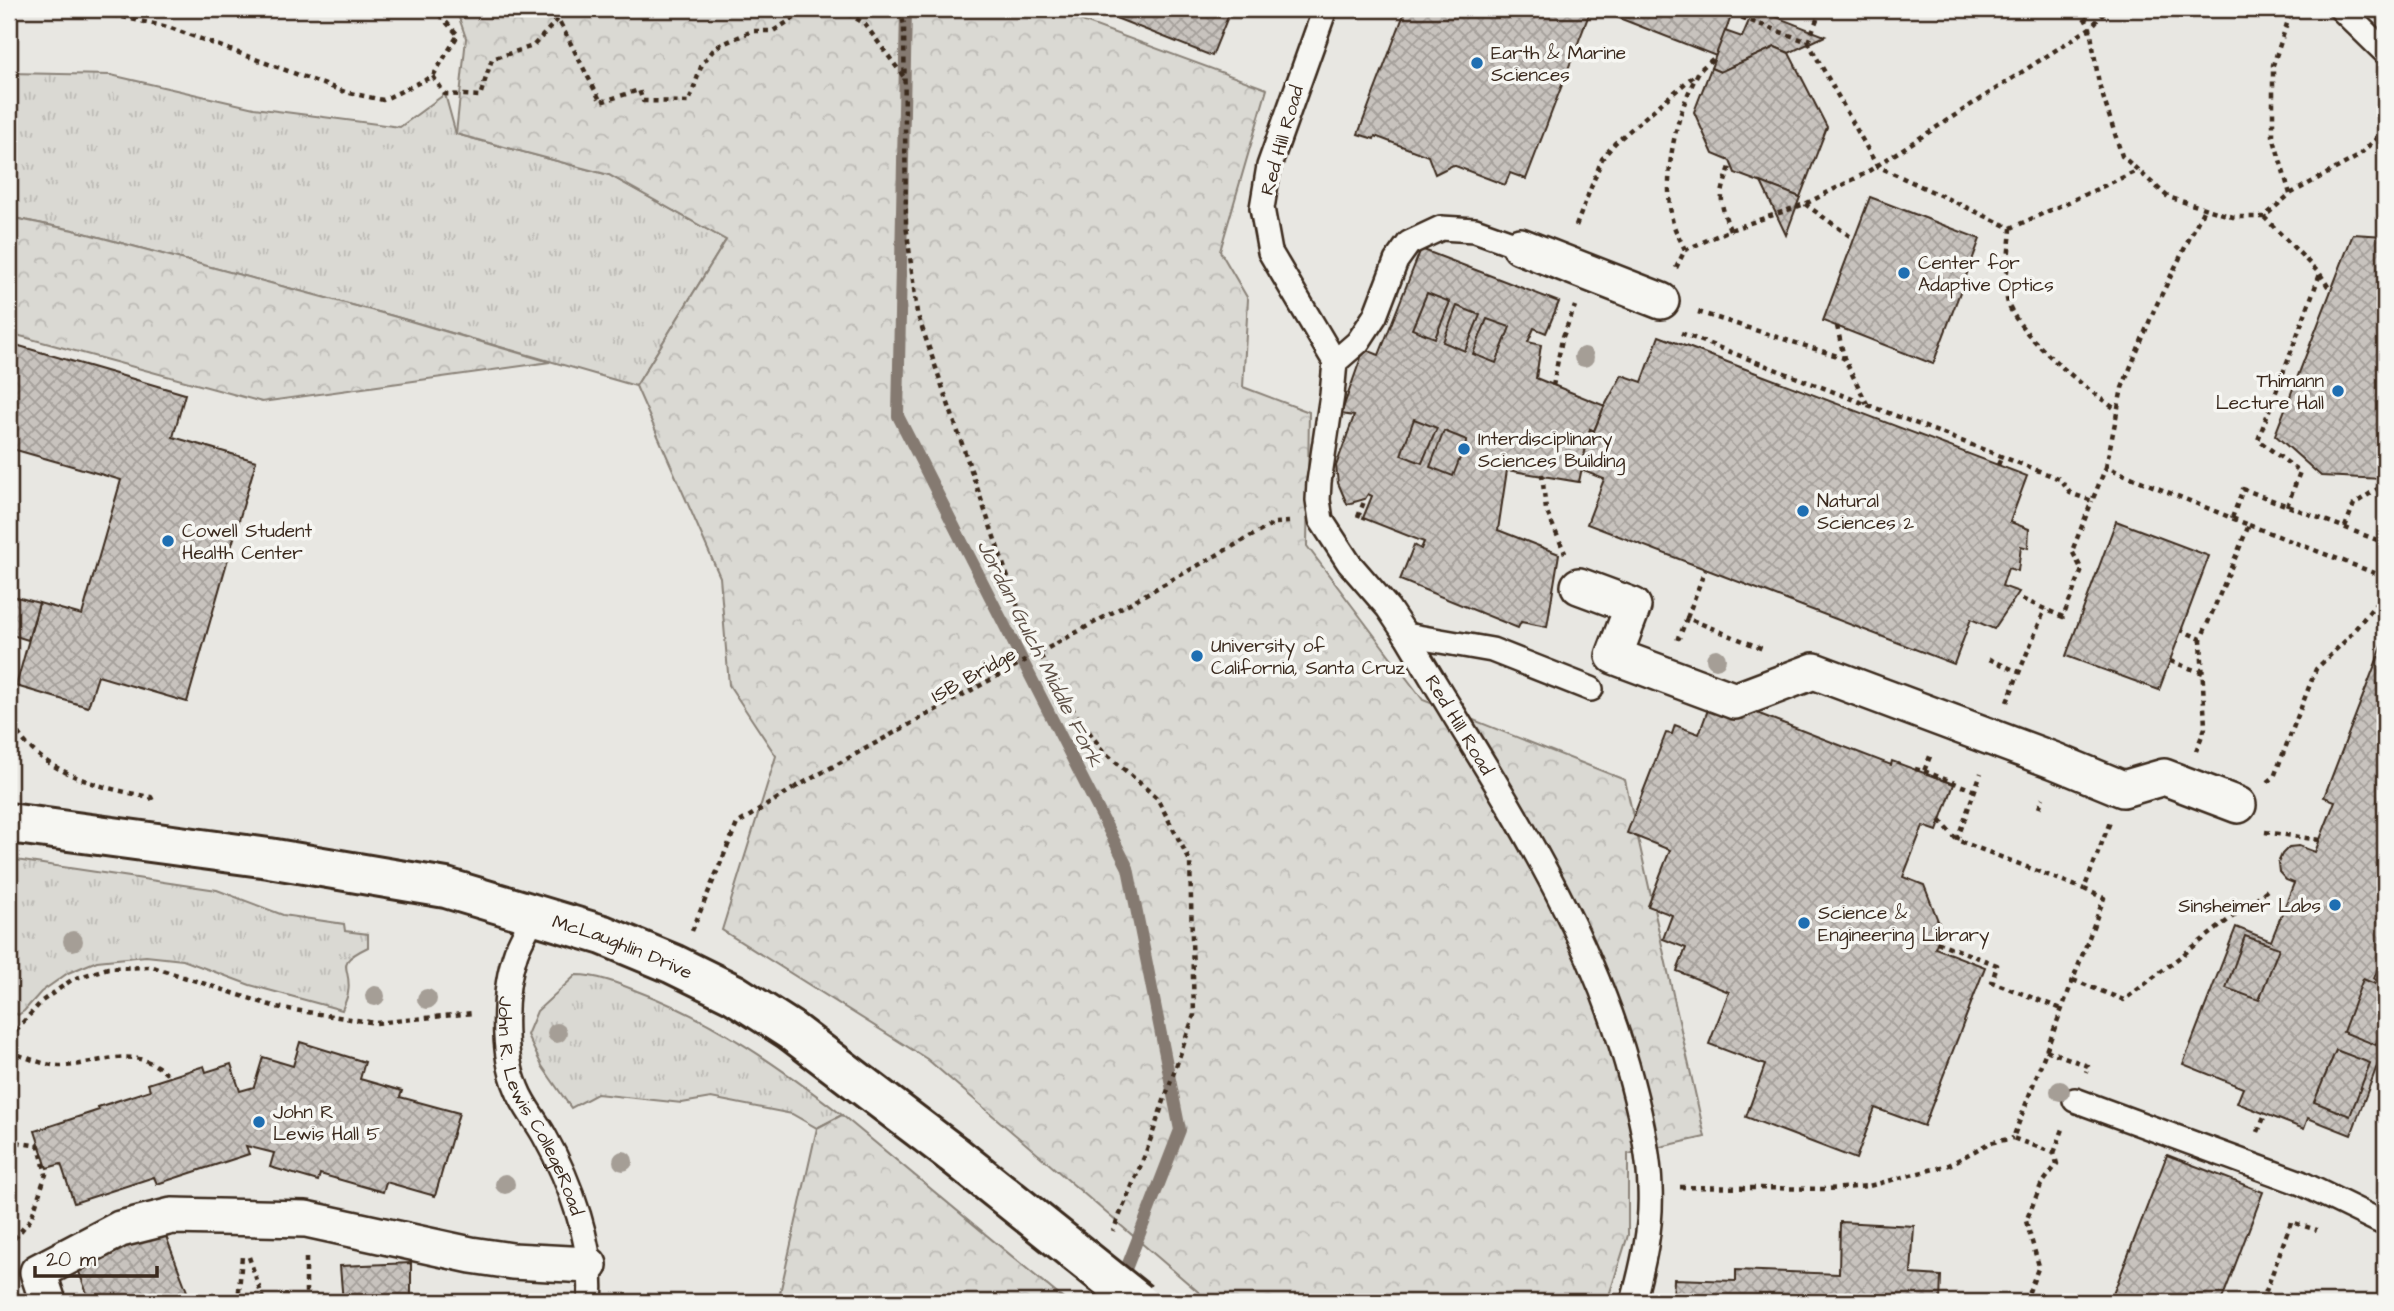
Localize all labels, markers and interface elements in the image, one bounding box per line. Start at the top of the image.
place label: Earth & Marine Sciences [1491,40,1626,89]
marker: Earth & Marine Sciences [1469,55,1485,71]
street label: Red Hill Road [1254,82,1311,198]
place label: Center for Adaptive Optics [1918,250,2054,299]
marker: Center for Adaptive Optics [1896,265,1912,281]
place label: Thimann Lecture Hall [2216,368,2324,417]
marker: Thimann Lecture Hall [2330,383,2346,399]
place label: Interdisciplinary Sciences Building [1478,426,1625,476]
marker: Interdisciplinary Sciences Building [1456,441,1472,457]
place label: Natural Sciences 2 [1817,488,1914,537]
marker: Natural Sciences 2 [1795,503,1811,519]
place label: Cowell Student Health Center [182,518,312,567]
marker: Cowell Student Health Center [160,533,176,549]
water label: Jordan Gulch Middle Fork [970,535,1110,773]
place label: University of California, Santa Cruz [1211,633,1405,682]
street label: ISB Bridge [927,641,1021,711]
marker: University of California, Santa Cruz [1189,648,1205,664]
street label: Red Hill Road [1418,670,1500,781]
place label: Sinsheimer Labs [2178,893,2321,920]
marker: Sinsheimer Labs [2327,897,2343,913]
place label: Science & Engineering Library [1818,900,1990,950]
street label: McLaughlin Drive [549,909,697,987]
marker: Science & Engineering Library [1796,915,1812,931]
street label: John R. Lewis CollegeRoad [491,995,590,1219]
place label: John R Lewis Hall 5 [273,1099,381,1148]
marker: John R Lewis Hall 5 [251,1114,267,1130]
scale bar [35,1234,158,1278]
text: 20 m [46,1245,97,1274]

